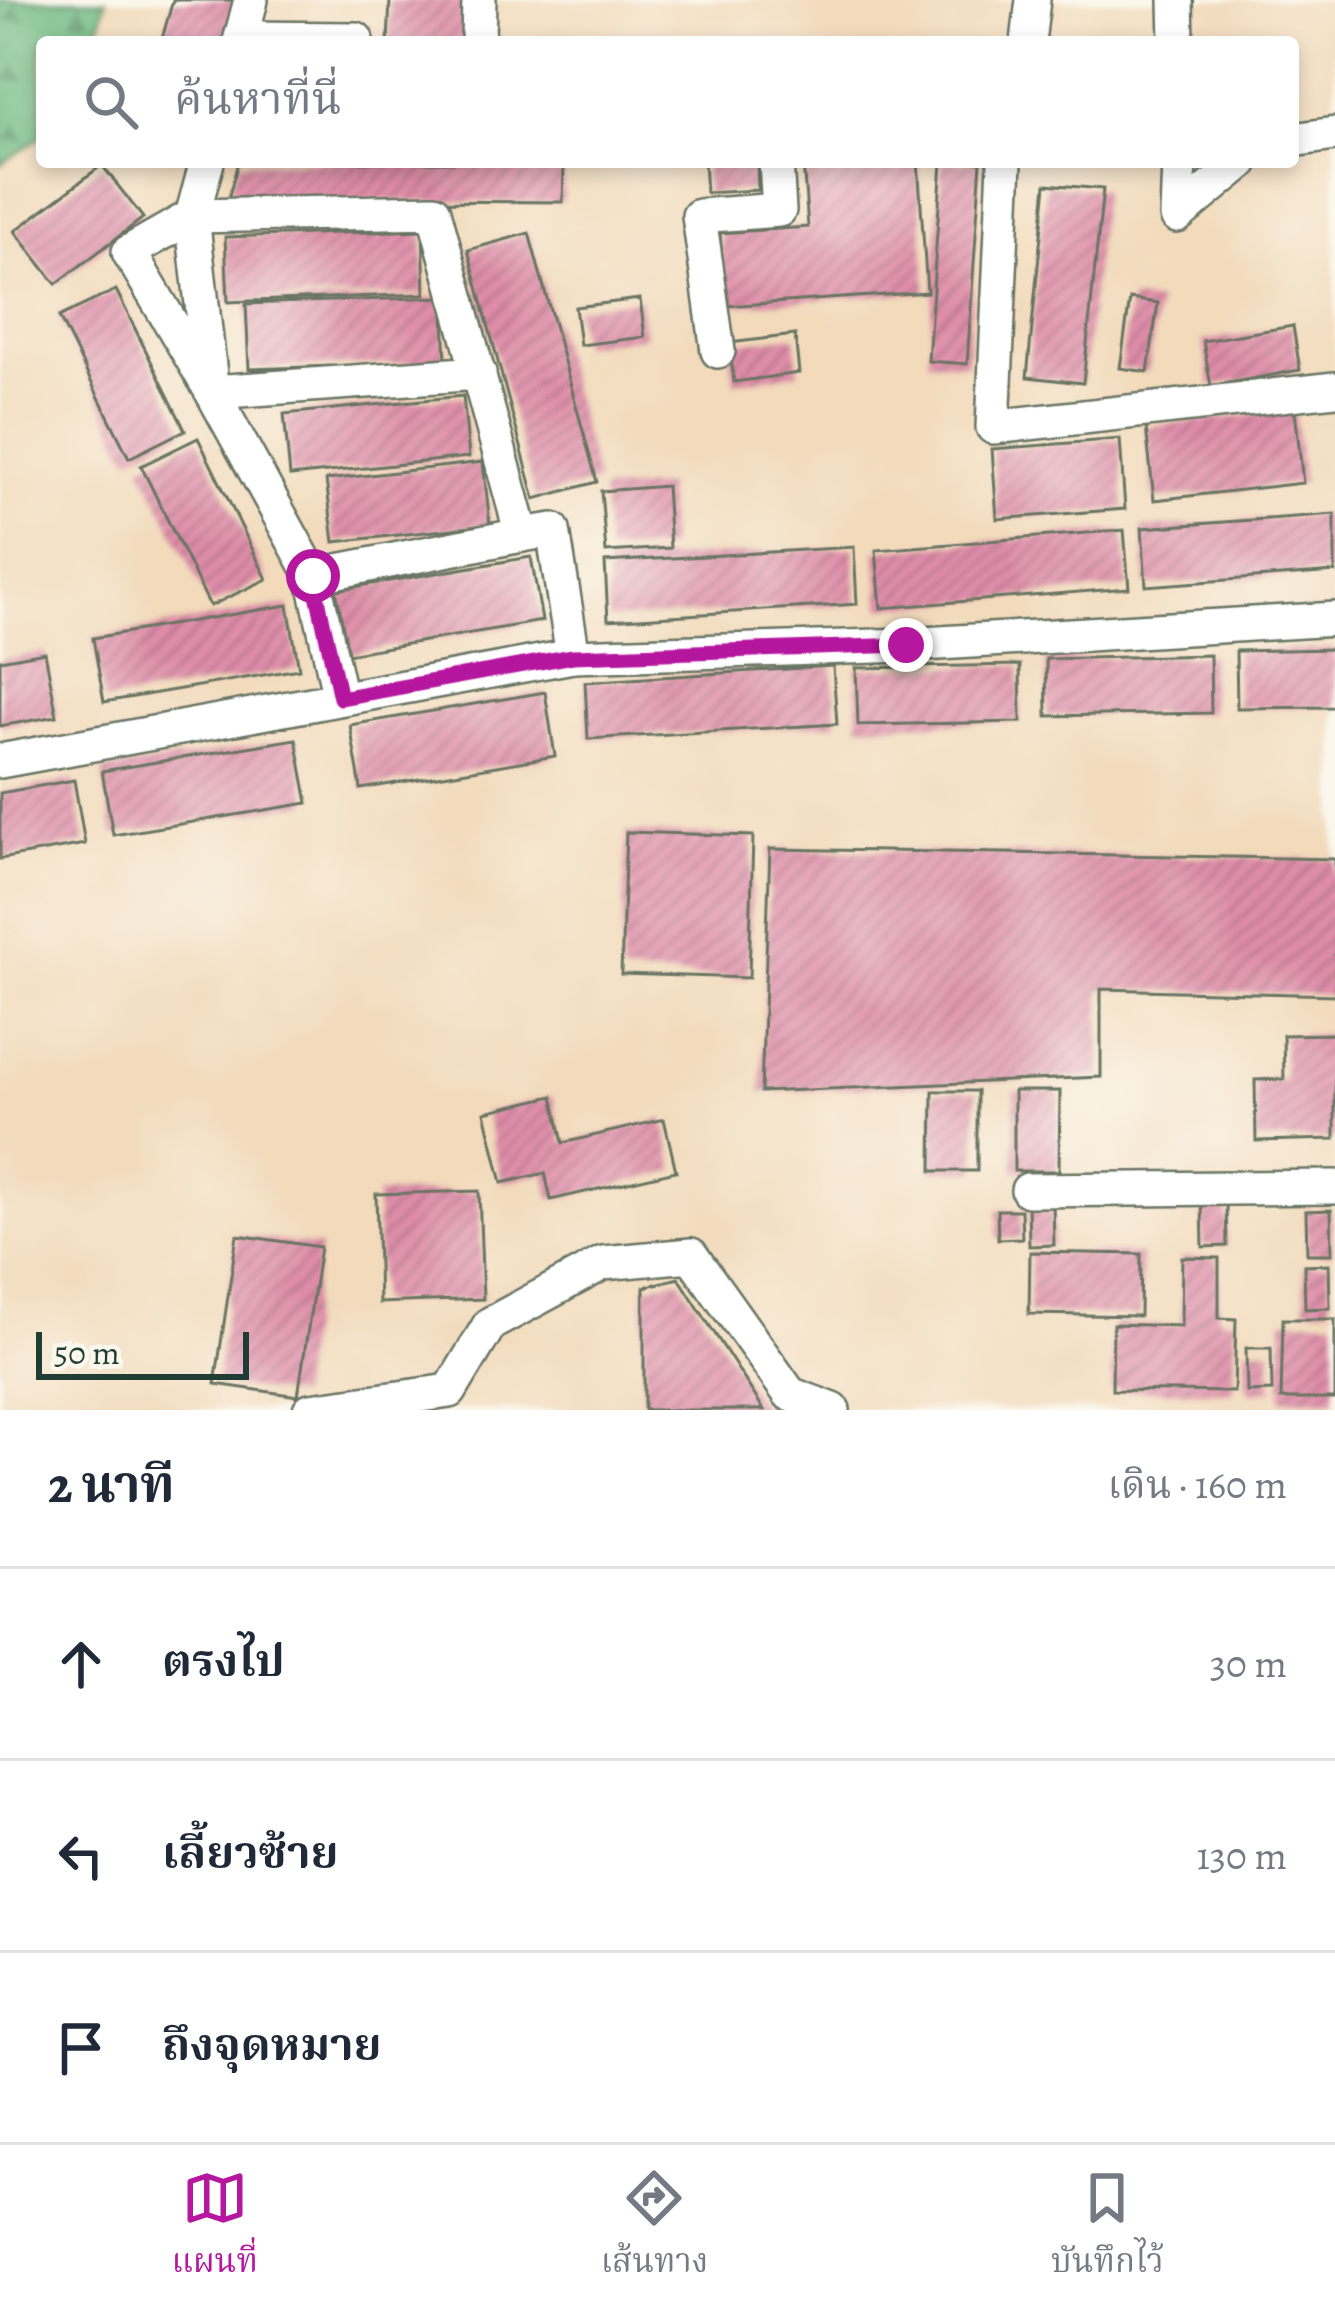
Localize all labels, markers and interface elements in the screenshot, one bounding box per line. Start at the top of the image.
search box [36,36,1299,168]
text: ค้นหาที่นี่ [174,68,342,130]
icon: search [78,69,144,135]
route start [286,549,340,603]
route end [879,618,933,672]
scale bar [36,1326,249,1379]
text: 50 m [54,1330,120,1375]
text: 2 นาที [48,1450,175,1520]
text: เดิน · 160 m [1108,1458,1287,1511]
text: ตรงไป [162,1630,285,1692]
icon: ahead [48,1631,114,1697]
text: 30 m [1210,1637,1287,1690]
text: เลี้ยวซ้าย [162,1822,338,1884]
icon: left [48,1823,114,1889]
text: 130 m [1196,1829,1287,1882]
text: ถึงจุดหมาย [162,2014,382,2076]
icon: arrive [48,2015,114,2081]
tab: แผนที่ [171,2165,258,2290]
tab: เส้นทาง [601,2165,708,2290]
tab: บันทึกไว้ [1051,2165,1164,2290]

